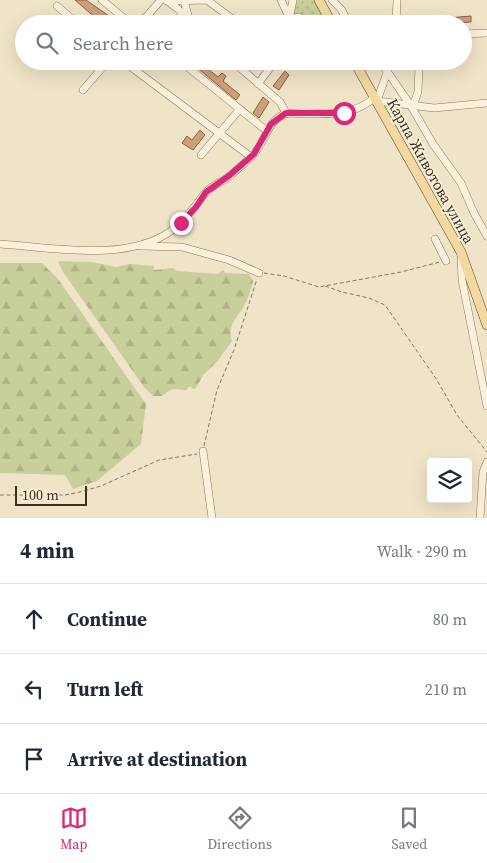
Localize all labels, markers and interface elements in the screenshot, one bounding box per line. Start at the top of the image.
search box [15,15,472,70]
icon: search [33,29,61,57]
text: Search here [73,30,173,56]
street label: Карпа Животова улица [382,95,480,248]
route start [333,102,356,125]
route end [170,212,193,235]
map controls [427,458,472,503]
button: layers [427,458,472,503]
scale bar [15,483,88,506]
text: 100 m [22,485,59,505]
text: 4 min [20,536,75,565]
text: Walk · 290 m [377,540,467,562]
icon: ahead [20,605,48,633]
text: Continue [67,606,147,632]
text: 80 m [433,608,467,630]
icon: left [20,675,48,703]
text: Turn left [67,676,143,702]
text: 210 m [425,678,467,700]
icon: arrive [20,745,48,773]
text: Arrive at destination [67,746,247,772]
tab: Map [60,804,88,854]
tab: Directions [207,804,272,854]
tab: Saved [391,804,427,854]

